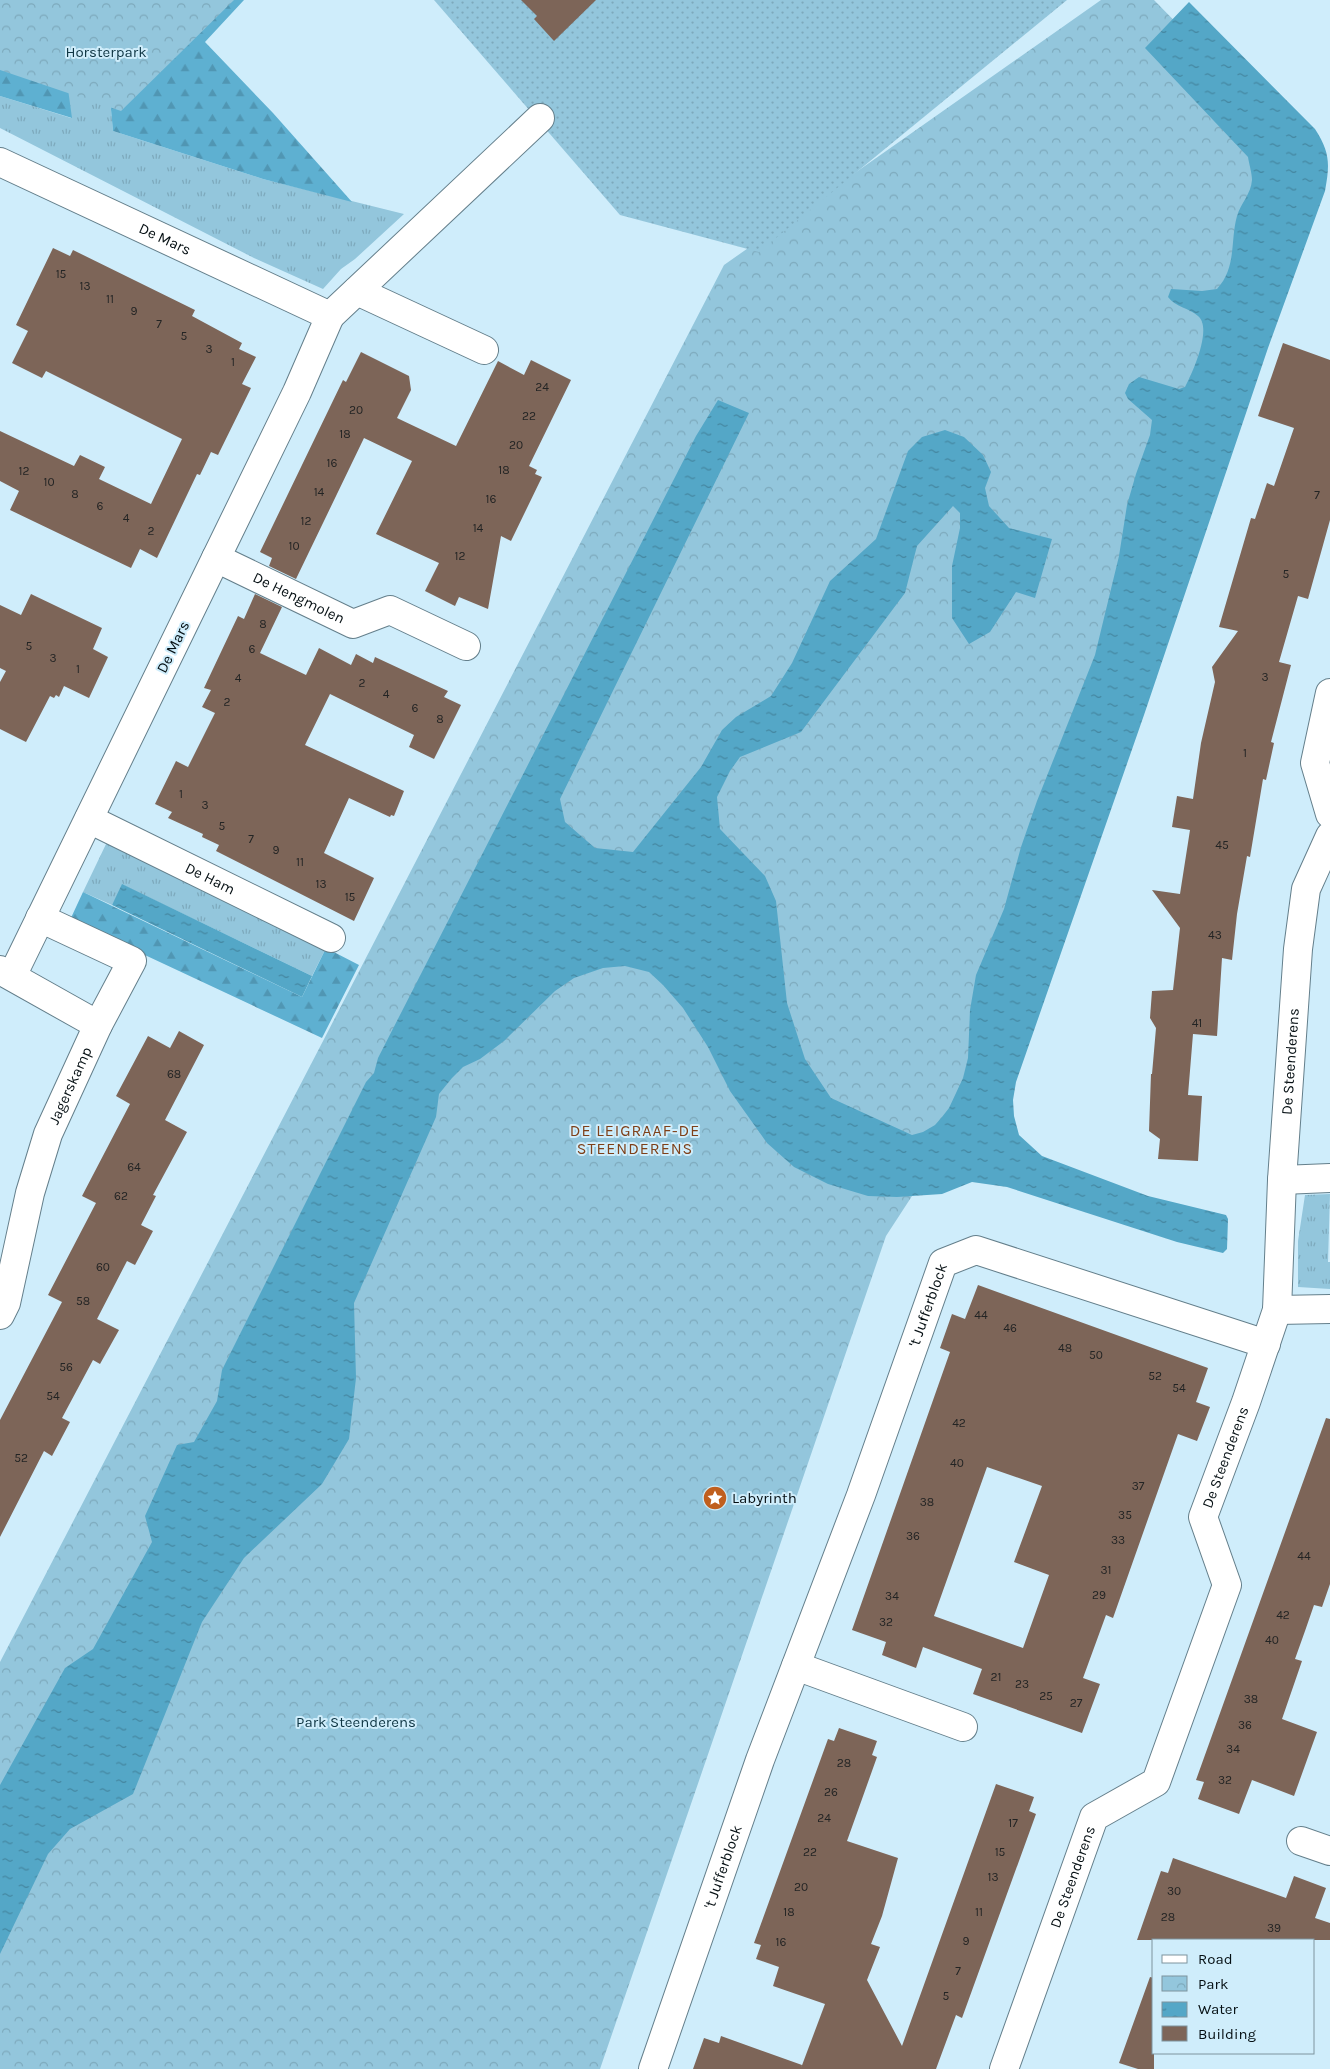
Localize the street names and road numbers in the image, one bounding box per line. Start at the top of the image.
street label: De Mars [136,219,194,259]
street label: De Hengmolen [250,568,348,628]
street label: De Mars [153,618,193,676]
street label: De Ham [182,859,238,898]
street label: De Steenderens [1278,1008,1303,1116]
street label: Jagerskamp [45,1044,96,1127]
street label: 't Jufferblock [905,1261,951,1349]
street label: De Steenderens [1198,1404,1252,1511]
street label: 't Jufferblock [700,1823,746,1911]
street label: De Steenderens [1046,1823,1099,1930]

